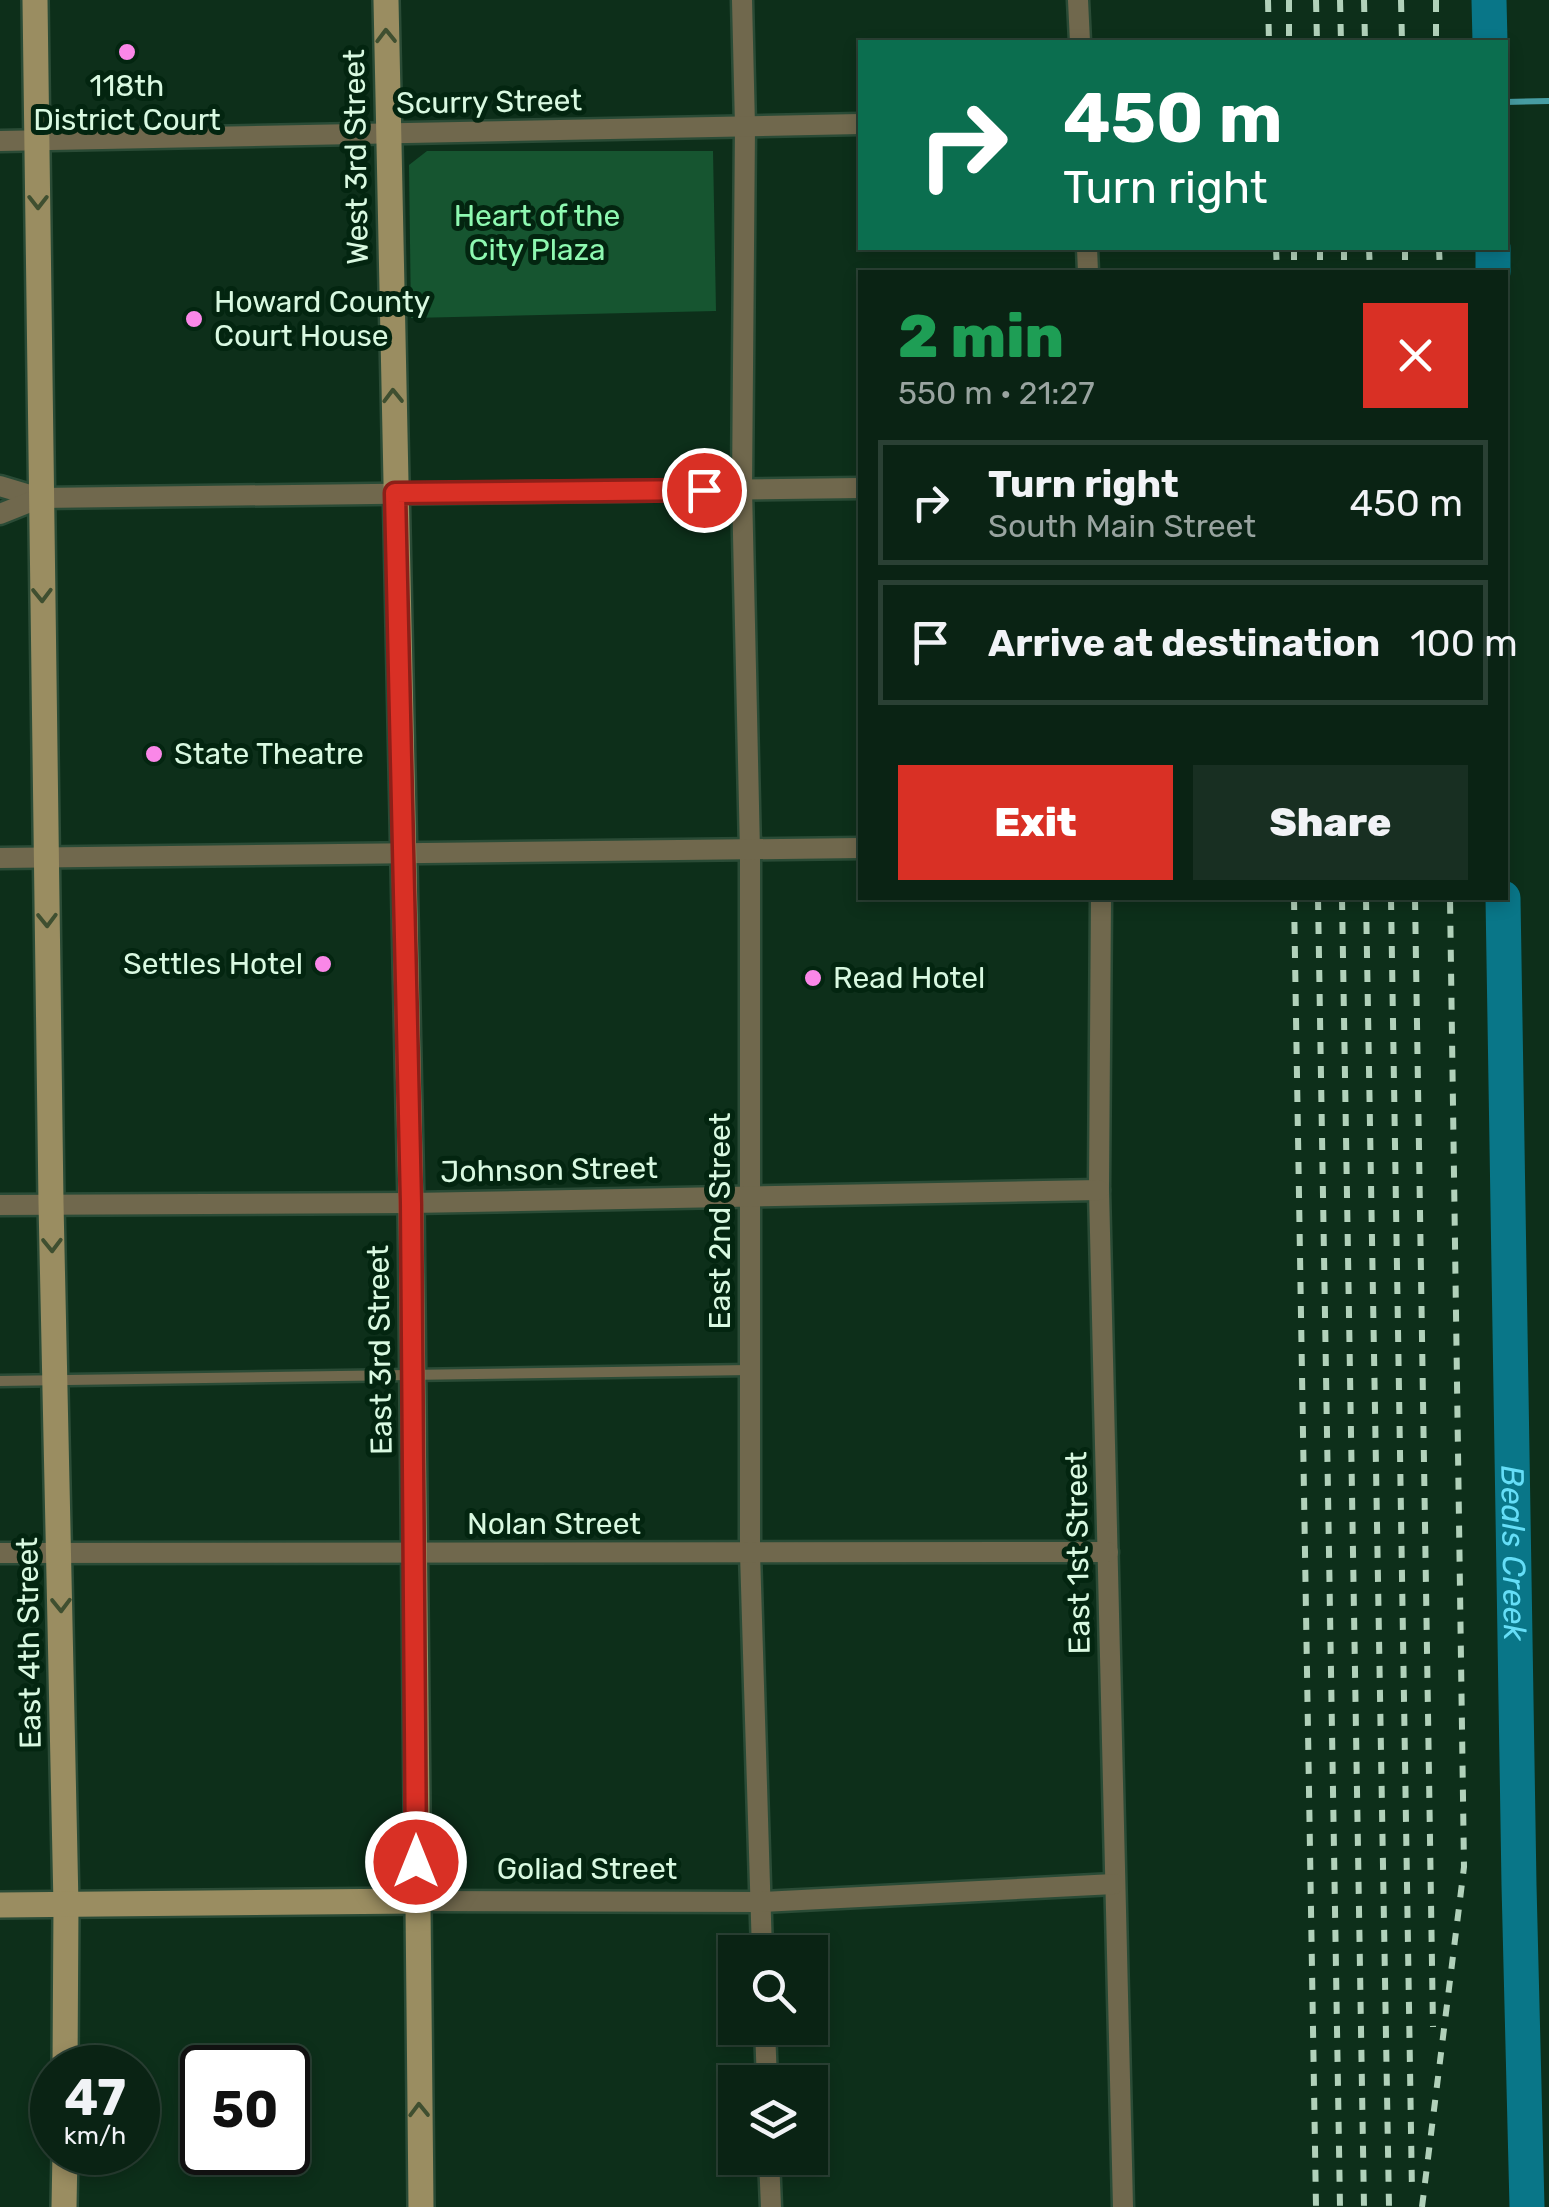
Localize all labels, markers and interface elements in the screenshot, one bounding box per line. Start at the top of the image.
one-way arrow [375,27,397,42]
marker: 118th District Court [116,41,138,63]
street label: West 3rd Street [336,49,376,265]
place label: 118th District Court [33,68,221,138]
text: 450 m [1063,77,1283,160]
icon: right [898,80,1028,210]
street label: Scurry Street [396,82,583,122]
text: Turn right [1063,161,1267,214]
one-way arrow [27,196,49,211]
park label: Heart of the City Plaza [454,198,620,268]
place label: Howard County Court House [214,284,430,354]
text: 2 min [898,301,1064,372]
button: close [1363,303,1468,408]
marker: Howard County Court House [183,308,205,330]
text: 550 m · 21:27 [898,374,1095,412]
one-way arrow [382,387,404,402]
pin [662,448,747,533]
text: Turn right [988,461,1179,507]
icon: arrive [677,463,732,518]
icon: right [903,475,958,530]
text: 450 m [1350,480,1463,526]
text: South Main Street [988,507,1256,545]
one-way arrow [31,588,52,603]
icon: arrive [903,615,958,670]
text: Arrive at destination [988,620,1380,666]
text: 100 m [1410,620,1518,666]
place label: State Theatre [174,736,364,772]
marker: State Theatre [143,743,165,765]
button: Exit [898,765,1173,880]
button: Share [1193,765,1468,880]
one-way arrow [36,912,58,928]
place label: Settles Hotel [123,946,303,982]
marker: Settles Hotel [312,953,334,975]
place label: Read Hotel [833,960,985,996]
marker: Read Hotel [802,967,824,989]
street label: East 2nd Street [702,1112,738,1329]
street label: Johnson Street [440,1150,658,1190]
one-way arrow [41,1237,62,1253]
street label: East 3rd Street [360,1244,400,1455]
street label: East 1st Street [1058,1451,1098,1655]
water label: Beals Creek [1493,1465,1534,1642]
street label: Nolan Street [467,1506,641,1542]
street label: East 4th Street [9,1537,49,1749]
one-way arrow [50,1597,71,1613]
position arrow [364,1810,468,1914]
street label: Goliad Street [497,1851,678,1887]
map controls [718,1935,828,2175]
button: search [718,1935,828,2045]
speed limit sign: 50 [180,2045,310,2175]
button: layers [718,2065,828,2175]
text: 47 [64,2068,126,2128]
one-way arrow [409,2101,430,2117]
text: km/h [64,2121,126,2150]

